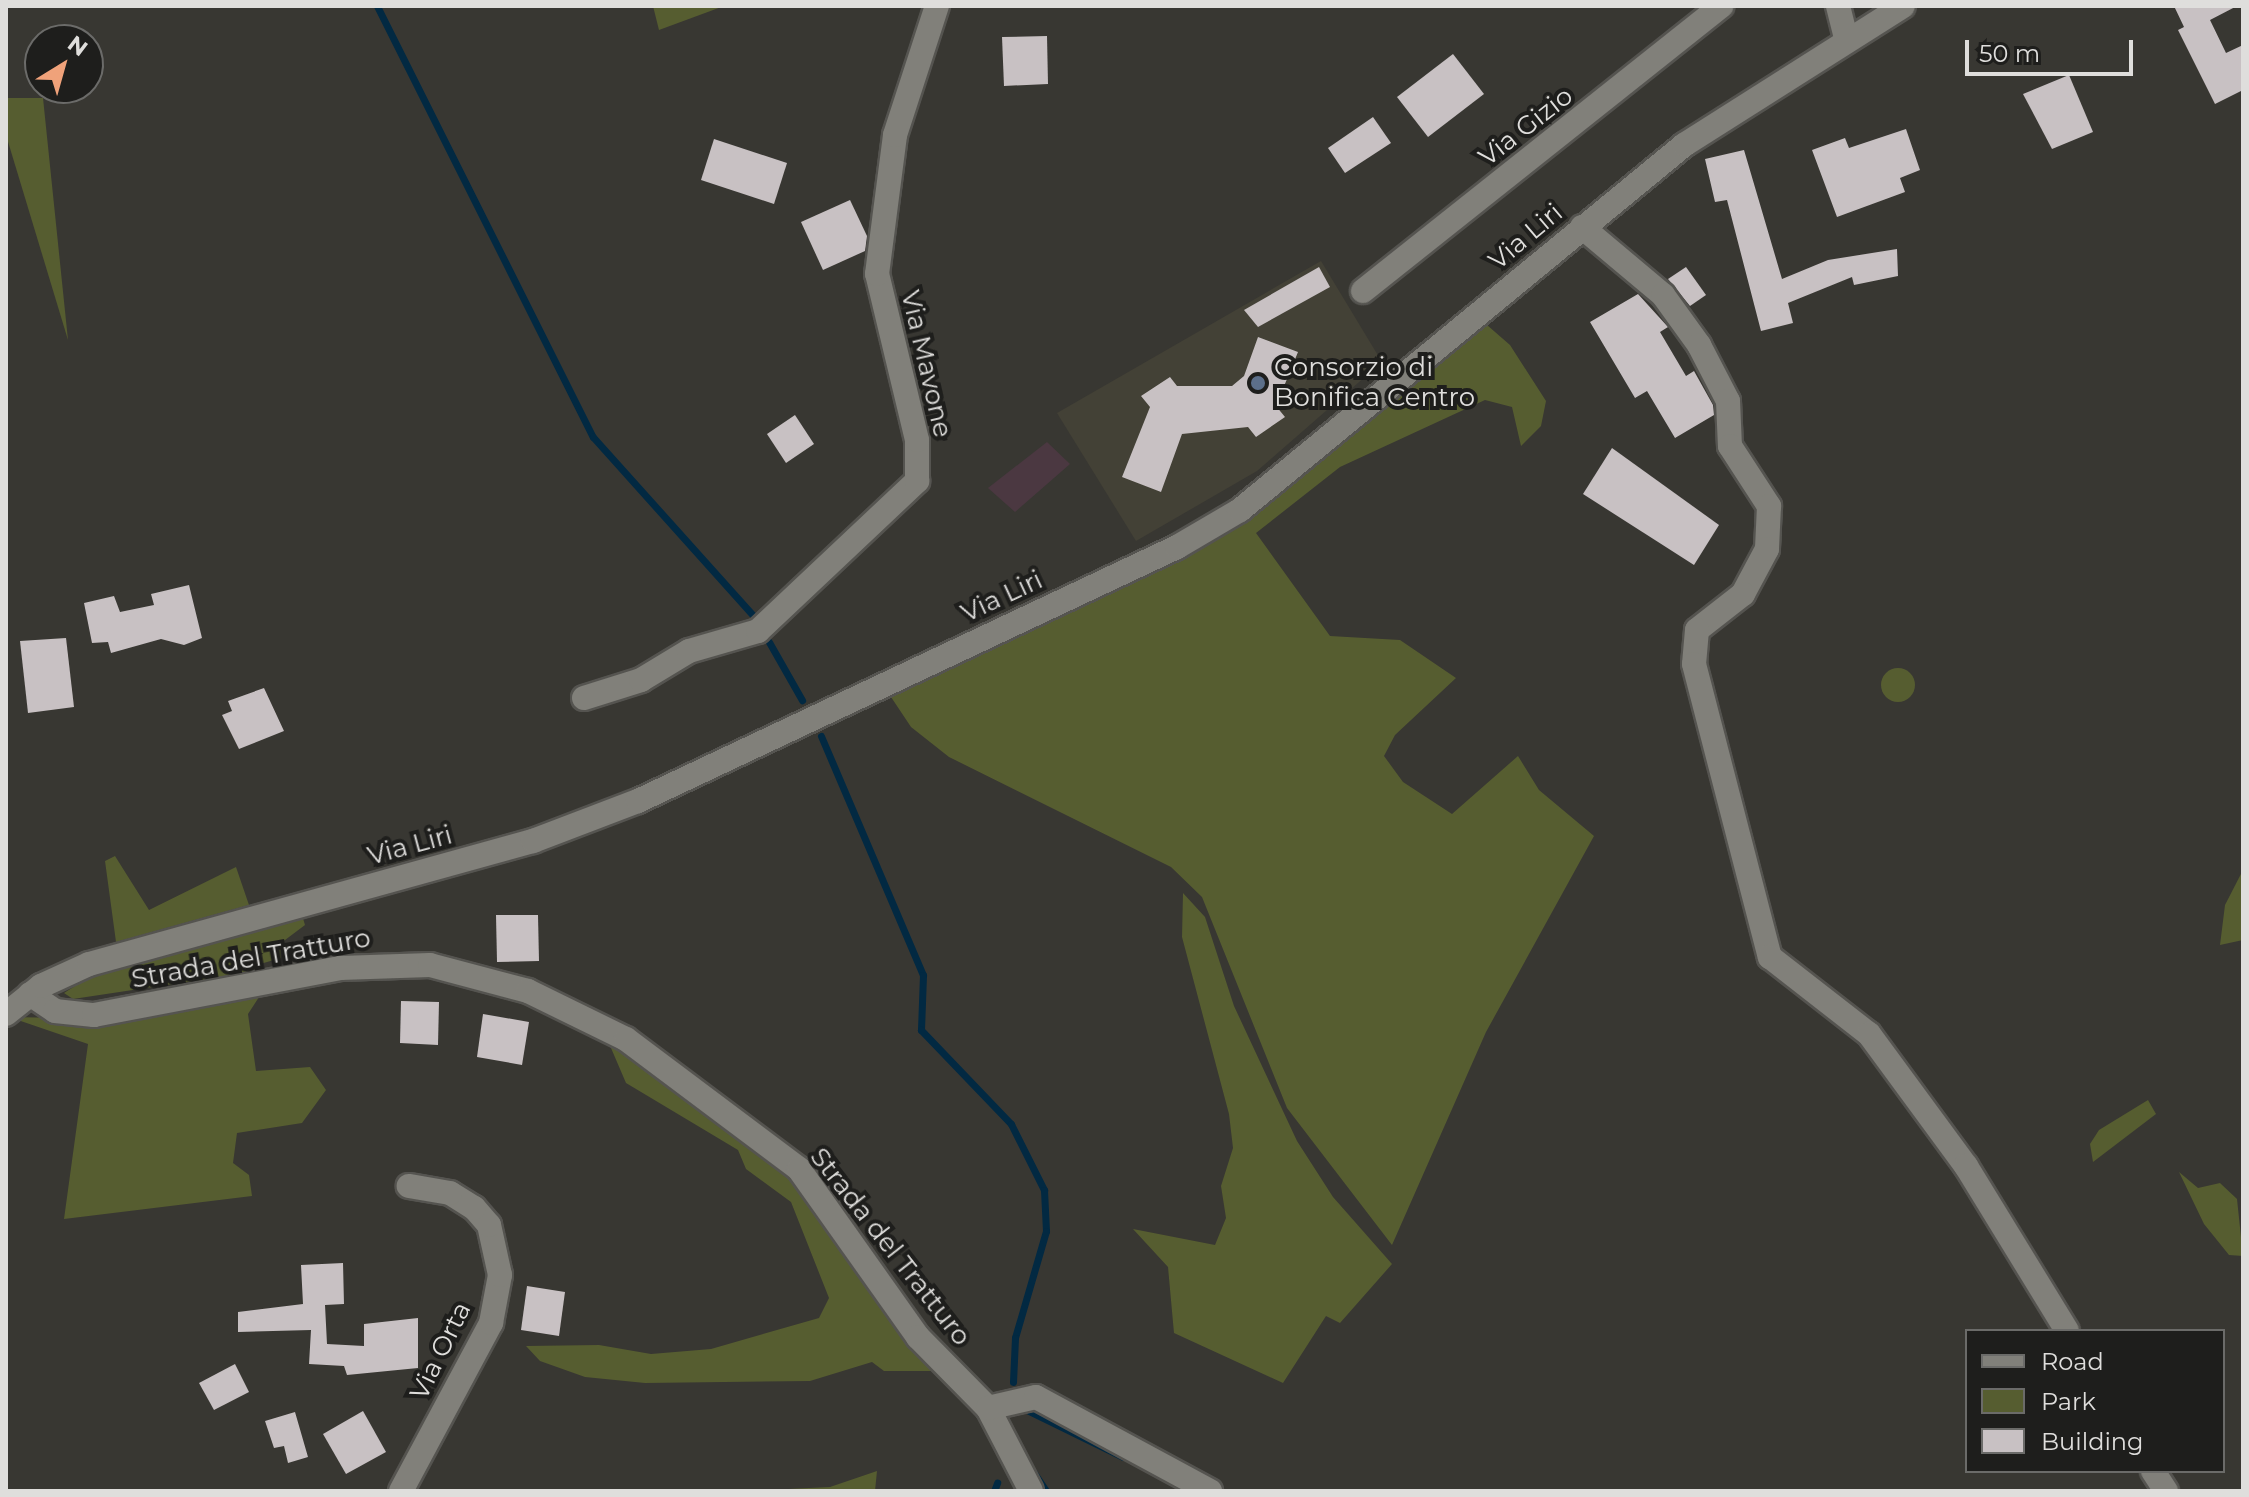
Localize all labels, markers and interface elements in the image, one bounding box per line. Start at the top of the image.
north arrow [24,24,104,104]
scale bar [1969,24,2137,74]
text: N [62,30,93,62]
text: 50 m [1979,39,2040,68]
street label: Via Gizio [1473,81,1579,173]
street label: Via Liri [1483,197,1569,277]
street label: Via Mavone [894,287,958,441]
place label: Consorzio di Bonifica Centro [1274,352,1475,414]
marker: Consorzio di Bonifica Centro [1249,374,1267,392]
street label: Via Liri [956,565,1048,629]
street label: Via Liri [364,820,456,872]
street label: Strada del Tratturo [129,923,373,995]
street label: Strada del Tratturo [803,1142,977,1352]
street label: Via Orta [404,1297,478,1405]
legend [1965,1329,2225,1473]
text: Road [2041,1347,2104,1376]
text: Park [2041,1387,2096,1416]
text: Building [2041,1427,2144,1456]

